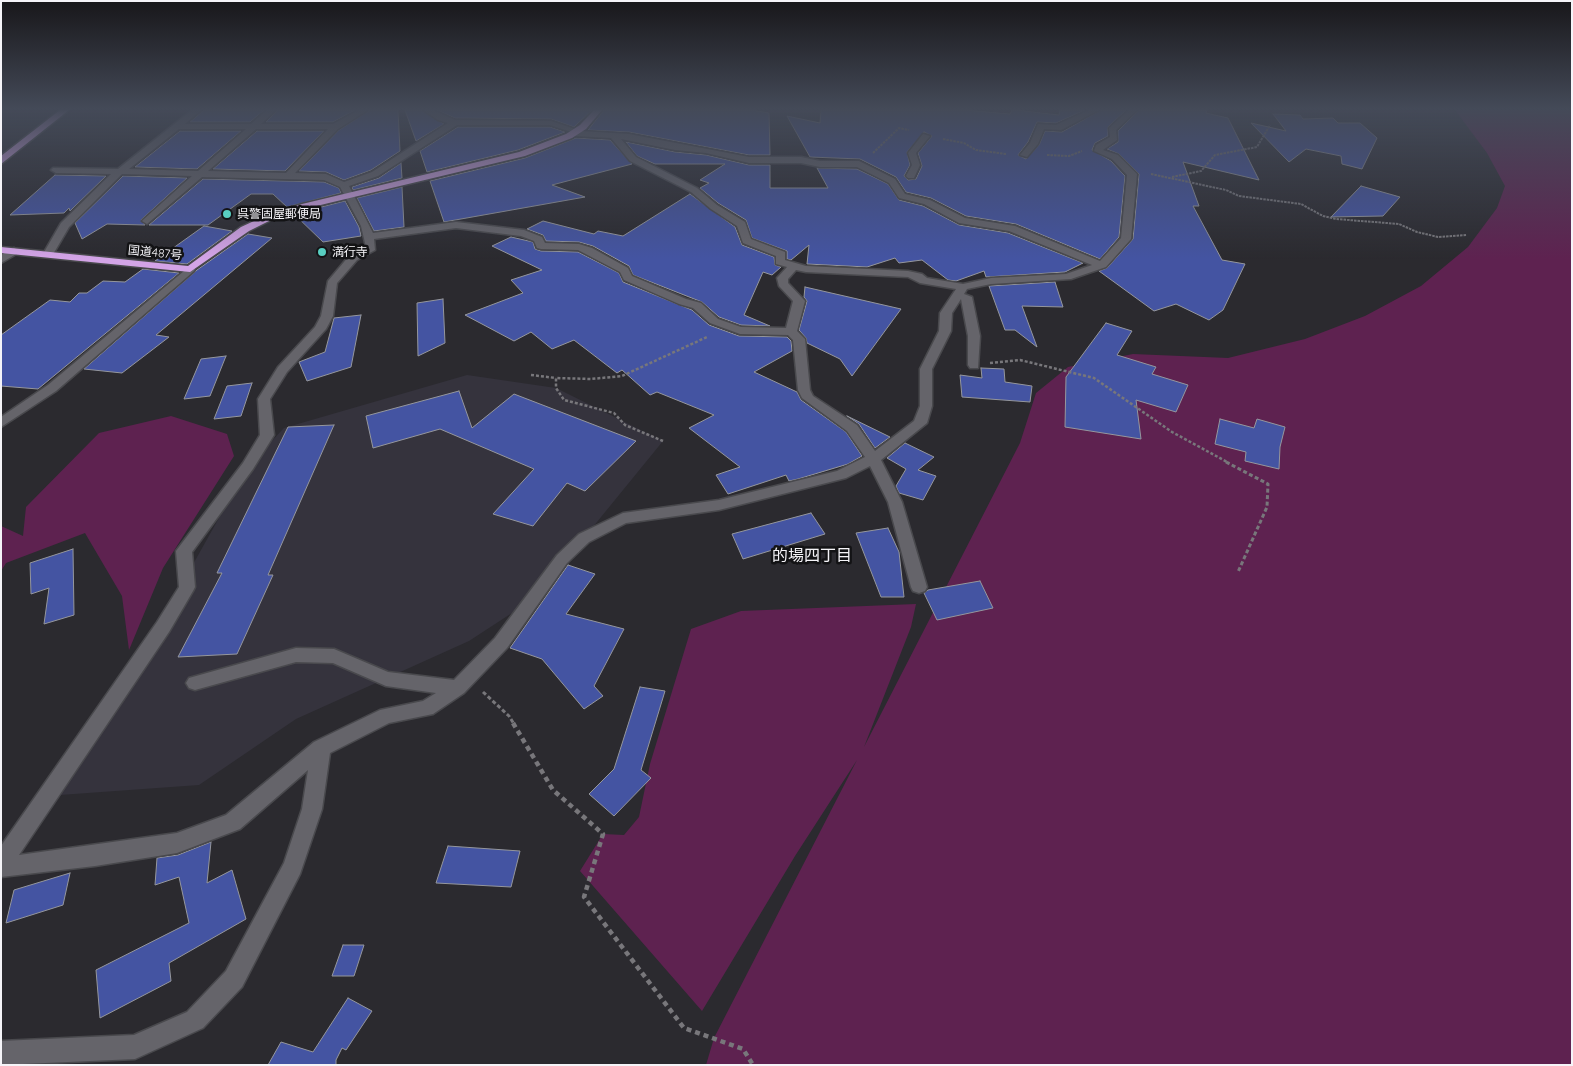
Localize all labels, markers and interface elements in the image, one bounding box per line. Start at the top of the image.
place label: 呉警固屋郵便局 [237,207,321,221]
marker: 呉警固屋郵便局 [221,208,233,220]
street label: 国道487号 [127,243,183,263]
place label: 満行寺 [332,245,368,259]
marker: 満行寺 [316,246,328,258]
district label: 的場四丁目 [772,546,852,566]

